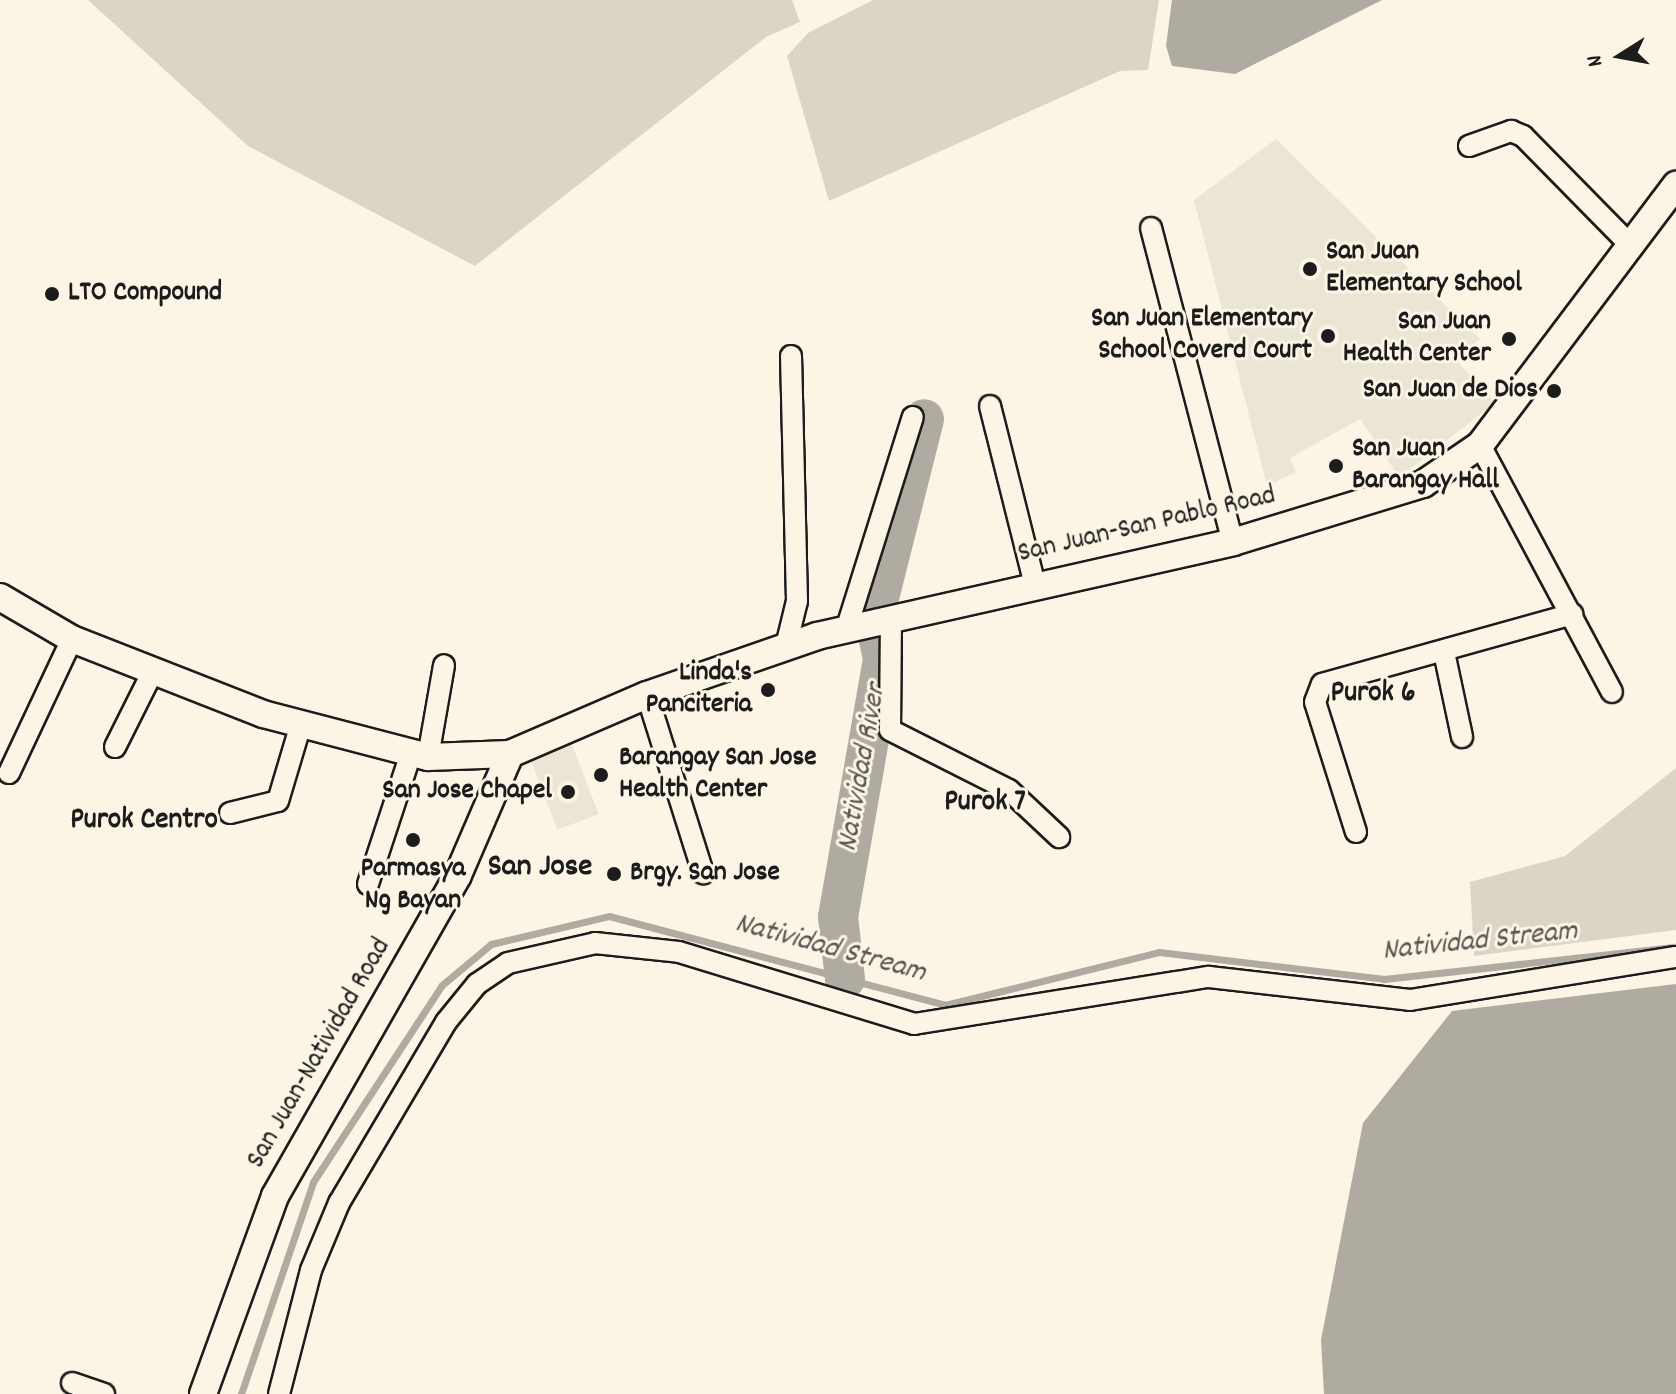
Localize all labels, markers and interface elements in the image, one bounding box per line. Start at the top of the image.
north arrow [1580,16,1660,96]
text: N [1580,52,1612,69]
place label: San Juan Elementary School [1326,236,1522,302]
marker: San Juan Elementary School [1301,260,1319,278]
place label: LTO Compound [68,277,222,311]
marker: LTO Compound [43,285,61,303]
place label: San Juan Elementary School Coverd Court [1091,303,1312,369]
place label: San Juan Health Center [1343,306,1491,372]
marker: San Juan Elementary School Coverd Court [1319,327,1337,345]
marker: San Juan Health Center [1498,328,1520,350]
place label: San Juan de Dios [1363,374,1538,408]
marker: San Juan de Dios [1545,382,1563,400]
place label: San Juan Barangay Hall [1352,433,1499,499]
marker: San Juan Barangay Hall [1327,457,1345,475]
street label: San Juan-San Pablo Road [1015,480,1279,572]
place label: Linda's Panciteria [646,657,752,723]
district label: Purok 6 [1331,677,1415,713]
marker: Linda's Panciteria [759,681,777,699]
water label: Natividad River [832,681,896,855]
place label: Barangay San Jose Health Center [619,742,817,808]
marker: Barangay San Jose Health Center [590,764,612,786]
place label: San Jose Chapel [382,775,552,809]
marker: San Jose Chapel [559,783,577,801]
district label: Purok 7 [944,786,1026,822]
district label: Purok Centro [70,804,218,840]
marker: Parmasya Ng Bayan [404,831,422,849]
district label: San Jose [488,849,592,887]
place label: Parmasya Ng Bayan [361,853,465,919]
place label: Brgy. San Jose [630,857,780,891]
marker: Brgy. San Jose [605,865,623,883]
water label: Natividad Stream [731,907,929,993]
water label: Natividad Stream [1381,915,1579,971]
street label: San Juan-Natividad Road [240,933,400,1175]

